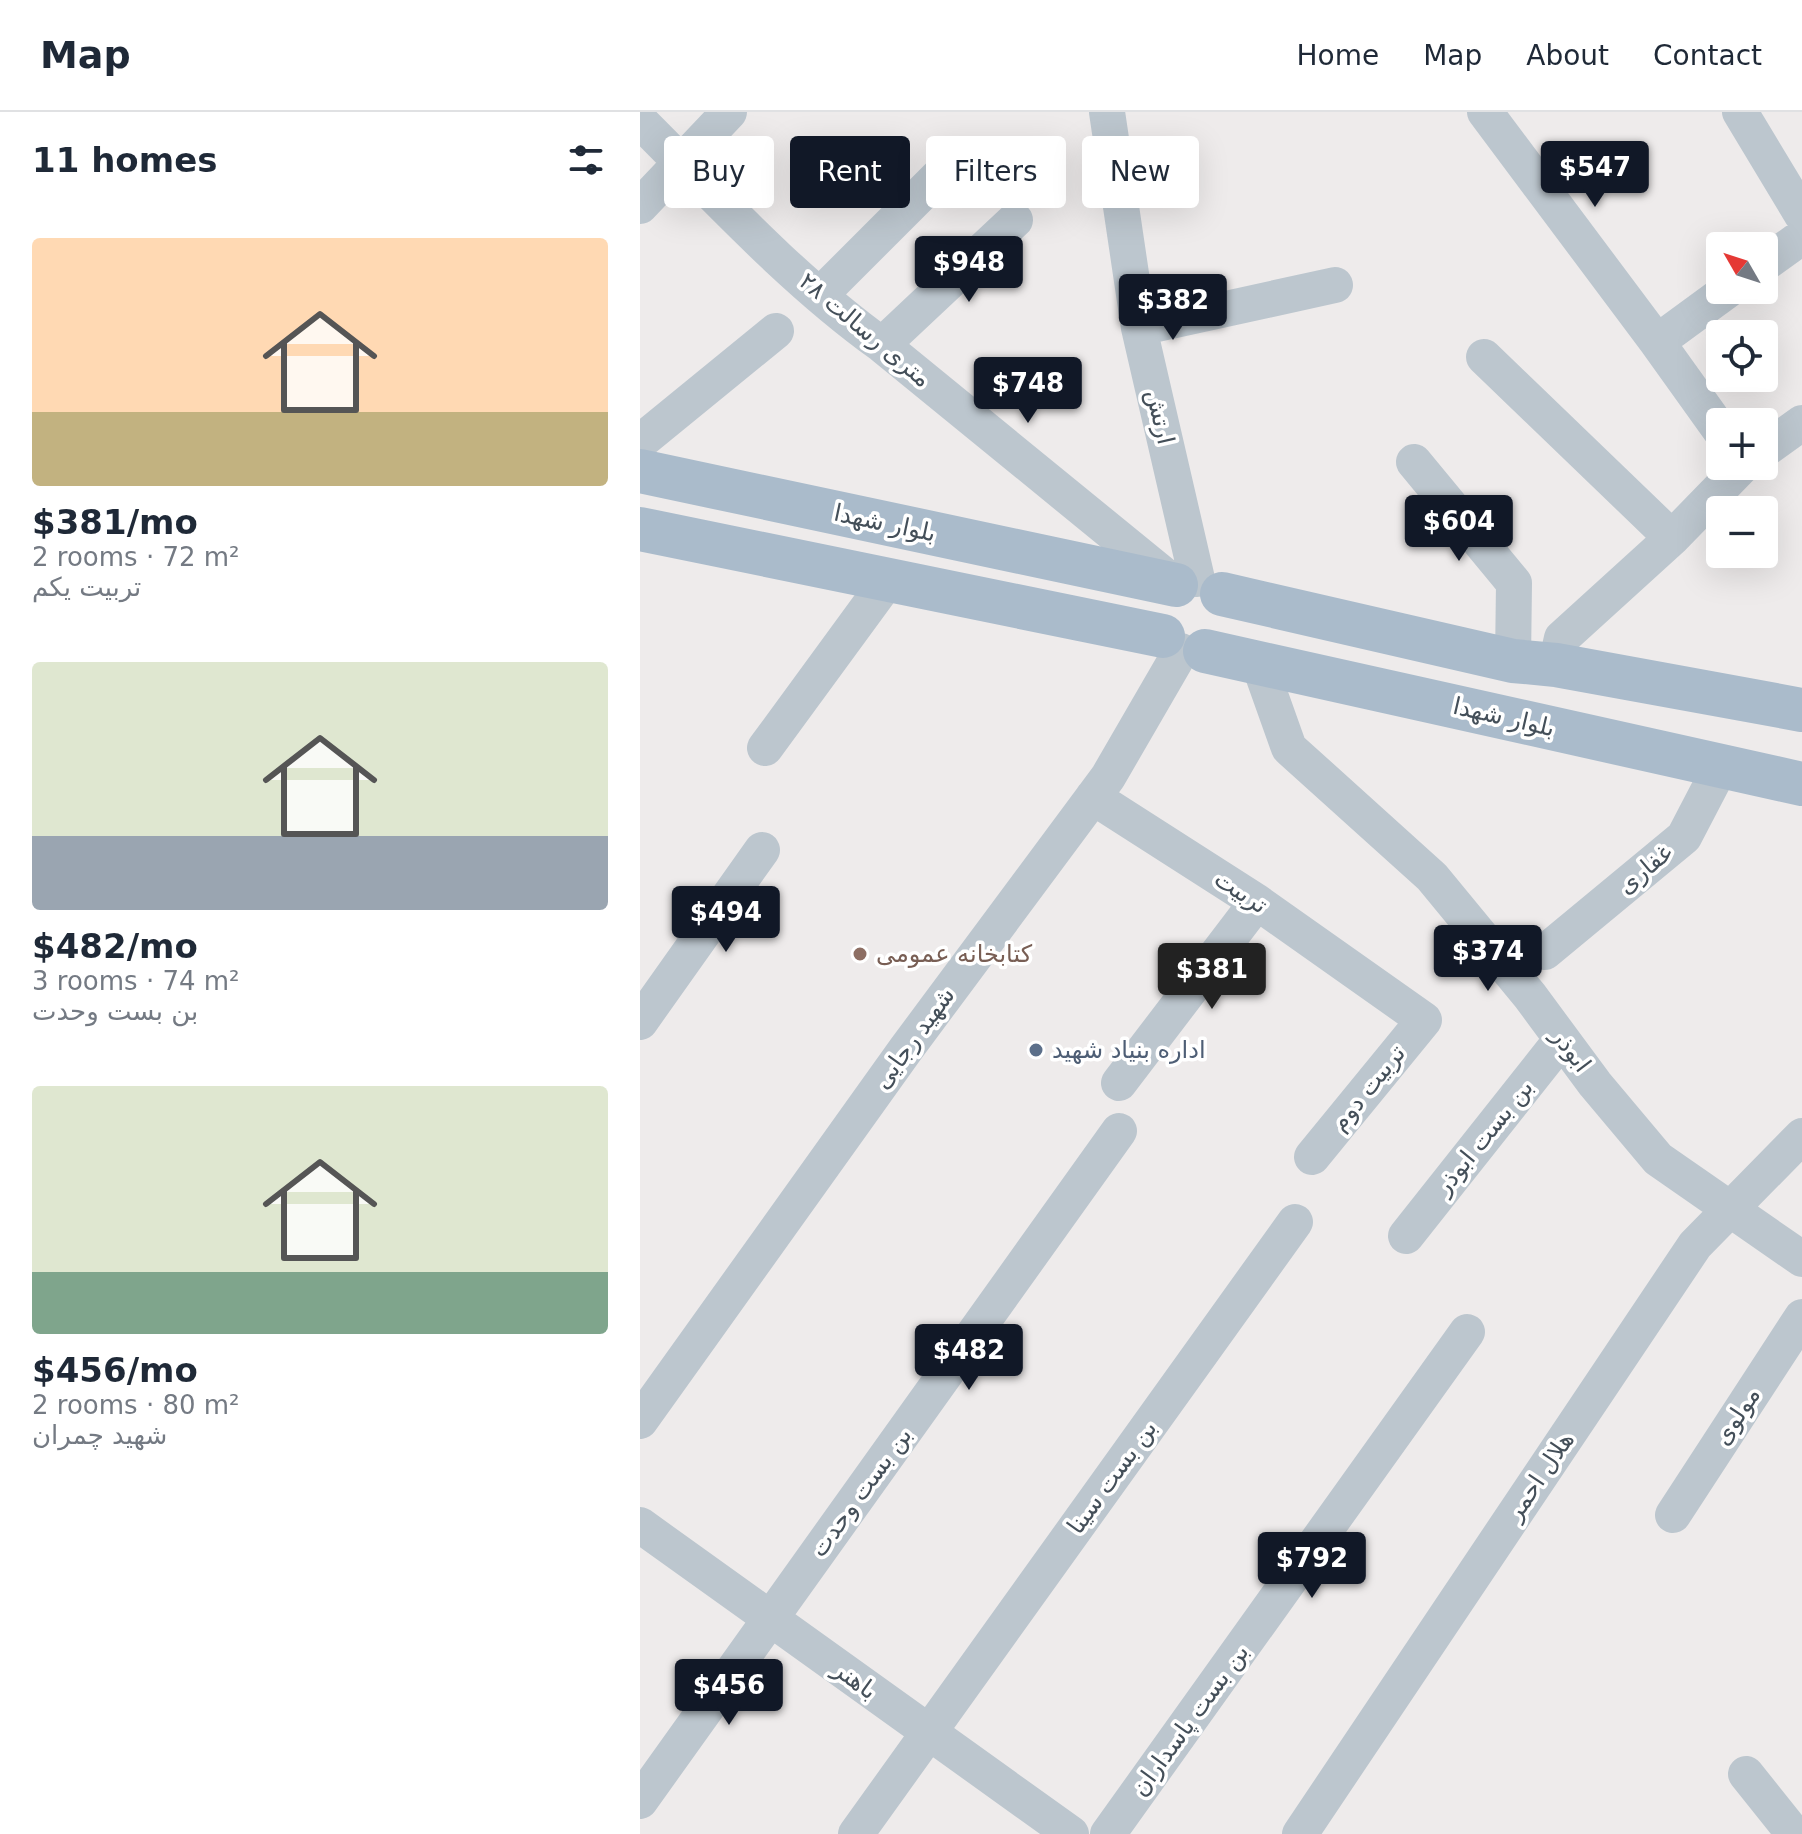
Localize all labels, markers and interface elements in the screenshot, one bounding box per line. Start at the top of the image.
text: Map [40,33,131,77]
text: Home [1296,39,1379,72]
text: Map [1423,39,1482,72]
text: About [1526,39,1609,72]
text: Contact [1653,39,1762,72]
chip: Buy [664,136,774,208]
chip: Rent [790,136,910,208]
chip: Filters [926,136,1066,208]
chip: New [1082,136,1199,208]
icon: filters [564,138,608,182]
text: 11 homes [32,140,217,180]
pin: $547 [1548,141,1642,209]
text: $547 [1559,152,1631,182]
north arrow [1706,232,1778,304]
map controls [1706,232,1778,568]
pin: $948 [922,236,1016,304]
text: $948 [933,247,1005,277]
street label: ۲۸ متری رسالت [794,267,936,393]
pin: $382 [1126,274,1220,342]
text: $382 [1137,285,1209,315]
icon: home [248,290,392,434]
button: locate [1706,320,1778,392]
pin: $748 [981,357,1075,425]
text: $748 [992,368,1064,398]
street label: ارتش [1140,387,1180,447]
button: + [1706,408,1778,480]
pin: $604 [1412,495,1506,563]
button: − [1706,496,1778,568]
street label: بلوار شهدا [832,499,938,547]
text: $381/mo [32,502,198,542]
text: $604 [1423,506,1495,536]
text: 2 rooms · 72 m² [32,542,240,572]
text: تربیت یکم [32,572,141,602]
street label: بلوار شهدا [1450,692,1558,742]
icon: home [248,714,392,858]
street label: غفاری [1612,838,1678,900]
street label: تربیت [1209,865,1273,919]
pin: $494 [679,886,773,954]
text: $494 [690,897,762,927]
pin: $374 [1441,925,1535,993]
text: $482/mo [32,926,198,966]
text: $374 [1452,936,1524,966]
place label: کتابخانه عمومی [876,940,1033,968]
pin: $381 [1165,943,1259,1011]
marker: کتابخانه عمومی [851,945,869,963]
text: $381 [1176,954,1248,984]
text: 3 rooms · 74 m² [32,966,240,996]
street label: شهید رجایی [868,982,960,1094]
text: بن بست وحدت [32,996,198,1026]
street label: ابوذر [1545,1022,1597,1078]
place label: اداره بنیاد شهید [1052,1036,1206,1064]
street label: تربیت دوم [1325,1039,1411,1137]
marker: اداره بنیاد شهید [1027,1041,1045,1059]
street label: بن بست ابوذر [1428,1074,1539,1201]
icon: home [248,1138,392,1282]
pin: $482 [922,1324,1016,1392]
text: $482 [933,1335,1005,1365]
text: $456/mo [32,1350,198,1390]
street label: مولوی [1708,1382,1766,1450]
text: 2 rooms · 80 m² [32,1390,240,1420]
street label: بن بست سینا [1061,1415,1163,1539]
text: شهید چمران [32,1420,167,1450]
street label: بن بست وحدت [805,1422,917,1562]
street label: هلال احمر [1500,1426,1580,1526]
pin: $792 [1265,1532,1359,1600]
text: $792 [1276,1543,1348,1573]
street label: بن بست پاسداران [1125,1639,1255,1801]
street label: باهنر [827,1654,882,1705]
pin: $456 [682,1659,776,1727]
text: $456 [693,1670,765,1700]

